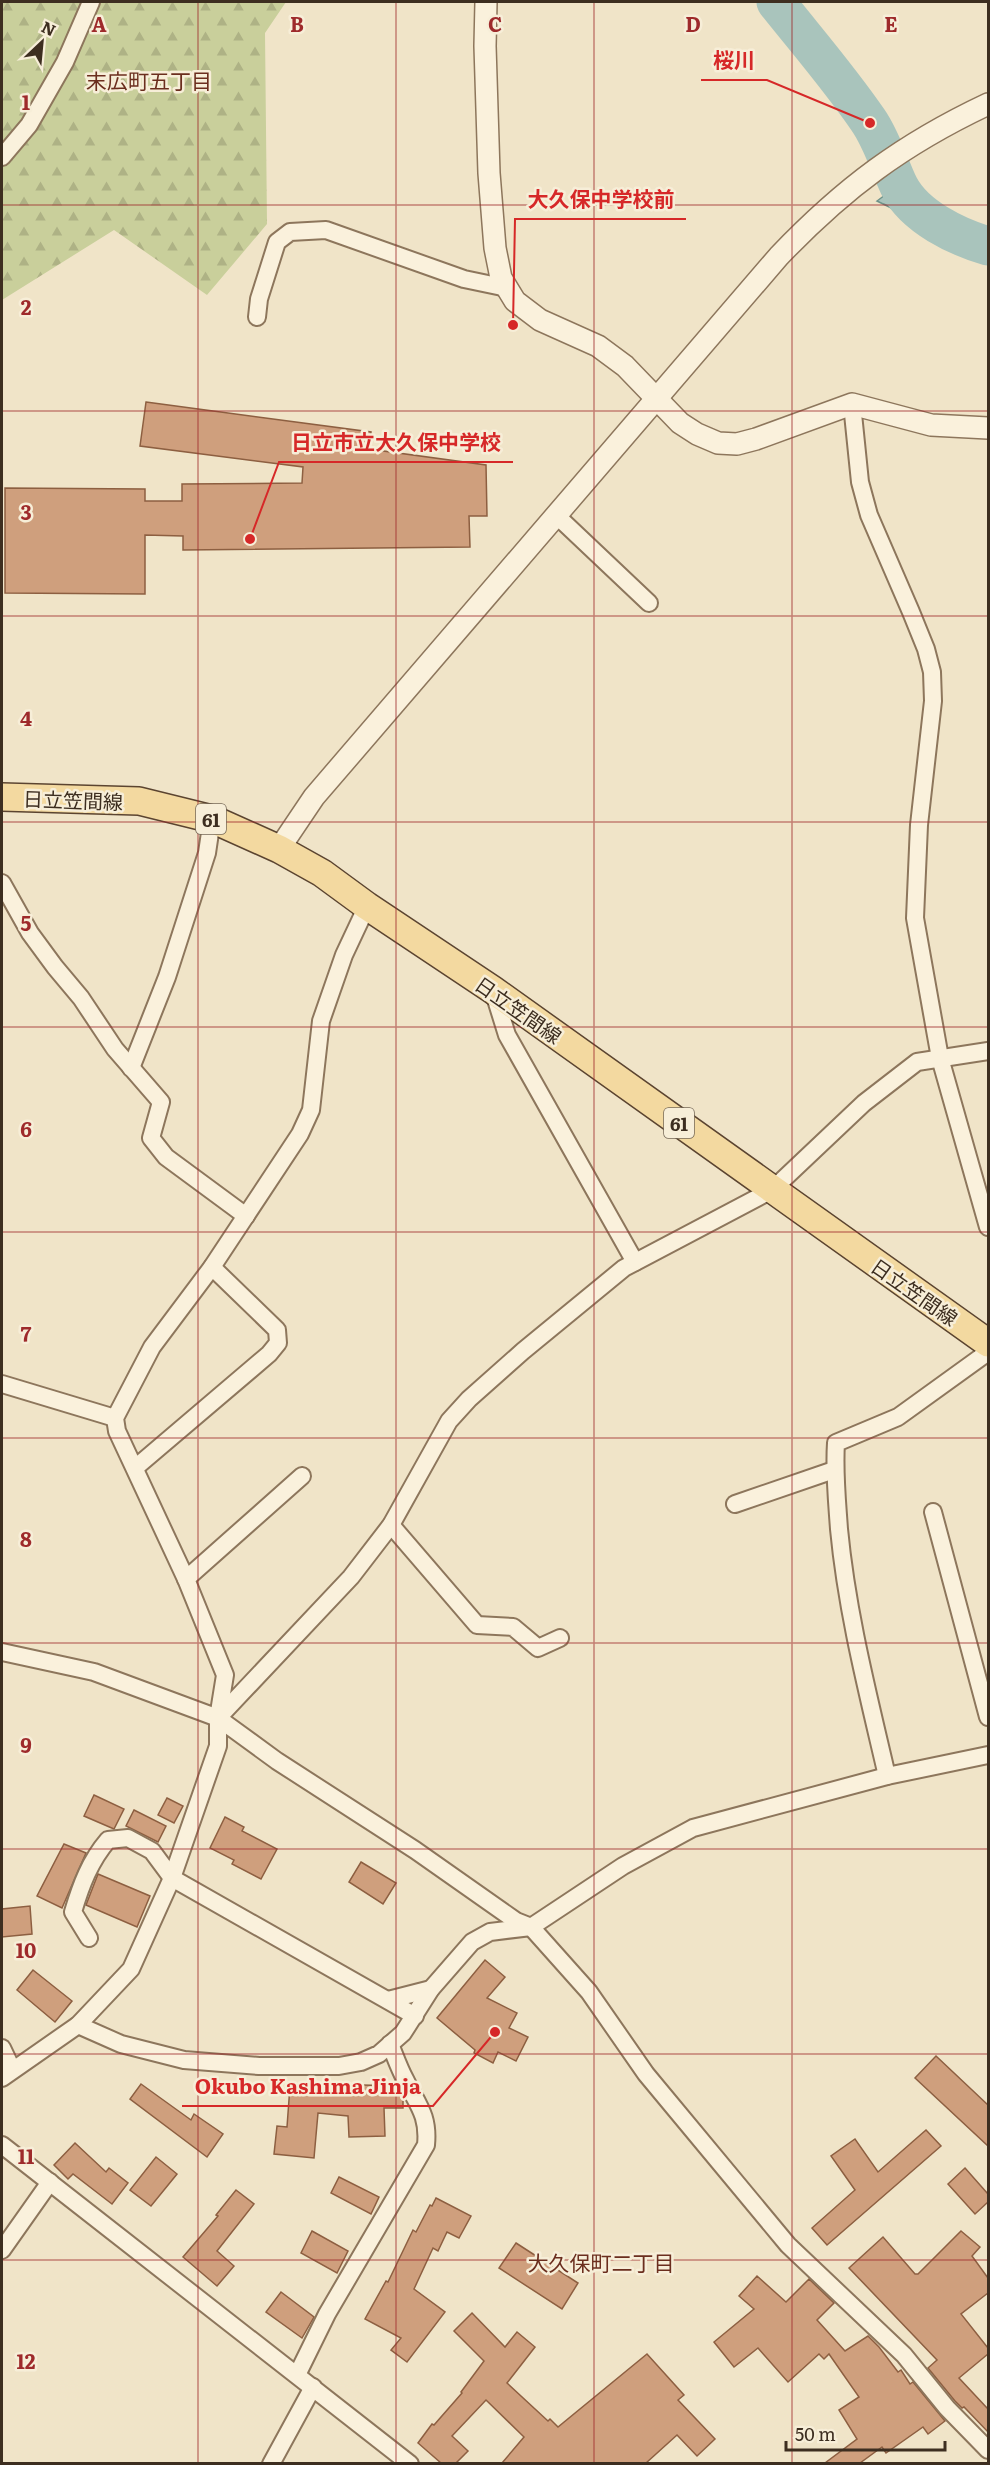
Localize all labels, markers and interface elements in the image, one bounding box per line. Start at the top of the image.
text: A [91,8,107,38]
text: B [290,8,304,38]
text: C [488,8,502,38]
text: D [685,8,701,38]
text: E [884,8,898,38]
north arrow [12,12,72,72]
text: N [38,14,60,41]
callout: 桜川 [701,41,767,80]
text: 桜川 [713,43,755,74]
district label: 末広町五丁目 [86,64,212,95]
text: 1 [22,86,30,116]
callout: 大久保中学校前 [515,180,686,219]
text: 大久保中学校前 [528,182,675,213]
text: 2 [21,291,32,321]
callout: 日立市立大久保中学校 [279,423,513,462]
text: 日立市立大久保中学校 [291,425,501,456]
text: 3 [20,496,32,526]
text: 4 [20,702,32,732]
street label: 日立笠間線 [23,782,123,816]
road number: 61 [196,804,226,834]
text: 5 [21,907,32,937]
street label: 日立笠間線 [469,968,569,1050]
road number: 61 [664,1108,694,1138]
text: 6 [20,1113,32,1143]
street label: 日立笠間線 [865,1250,965,1332]
text: 7 [21,1318,32,1348]
text: 8 [20,1523,32,1553]
text: 9 [20,1729,32,1759]
text: 10 [16,1934,36,1964]
callout: Okubo Kashima Jinja [182,2067,433,2106]
text: Okubo Kashima Jinja [195,2069,422,2100]
text: 11 [18,2140,34,2170]
district label: 大久保町二丁目 [528,2246,675,2277]
text: 12 [16,2345,36,2375]
scale bar [786,2414,945,2452]
text: 50 m [795,2420,836,2447]

